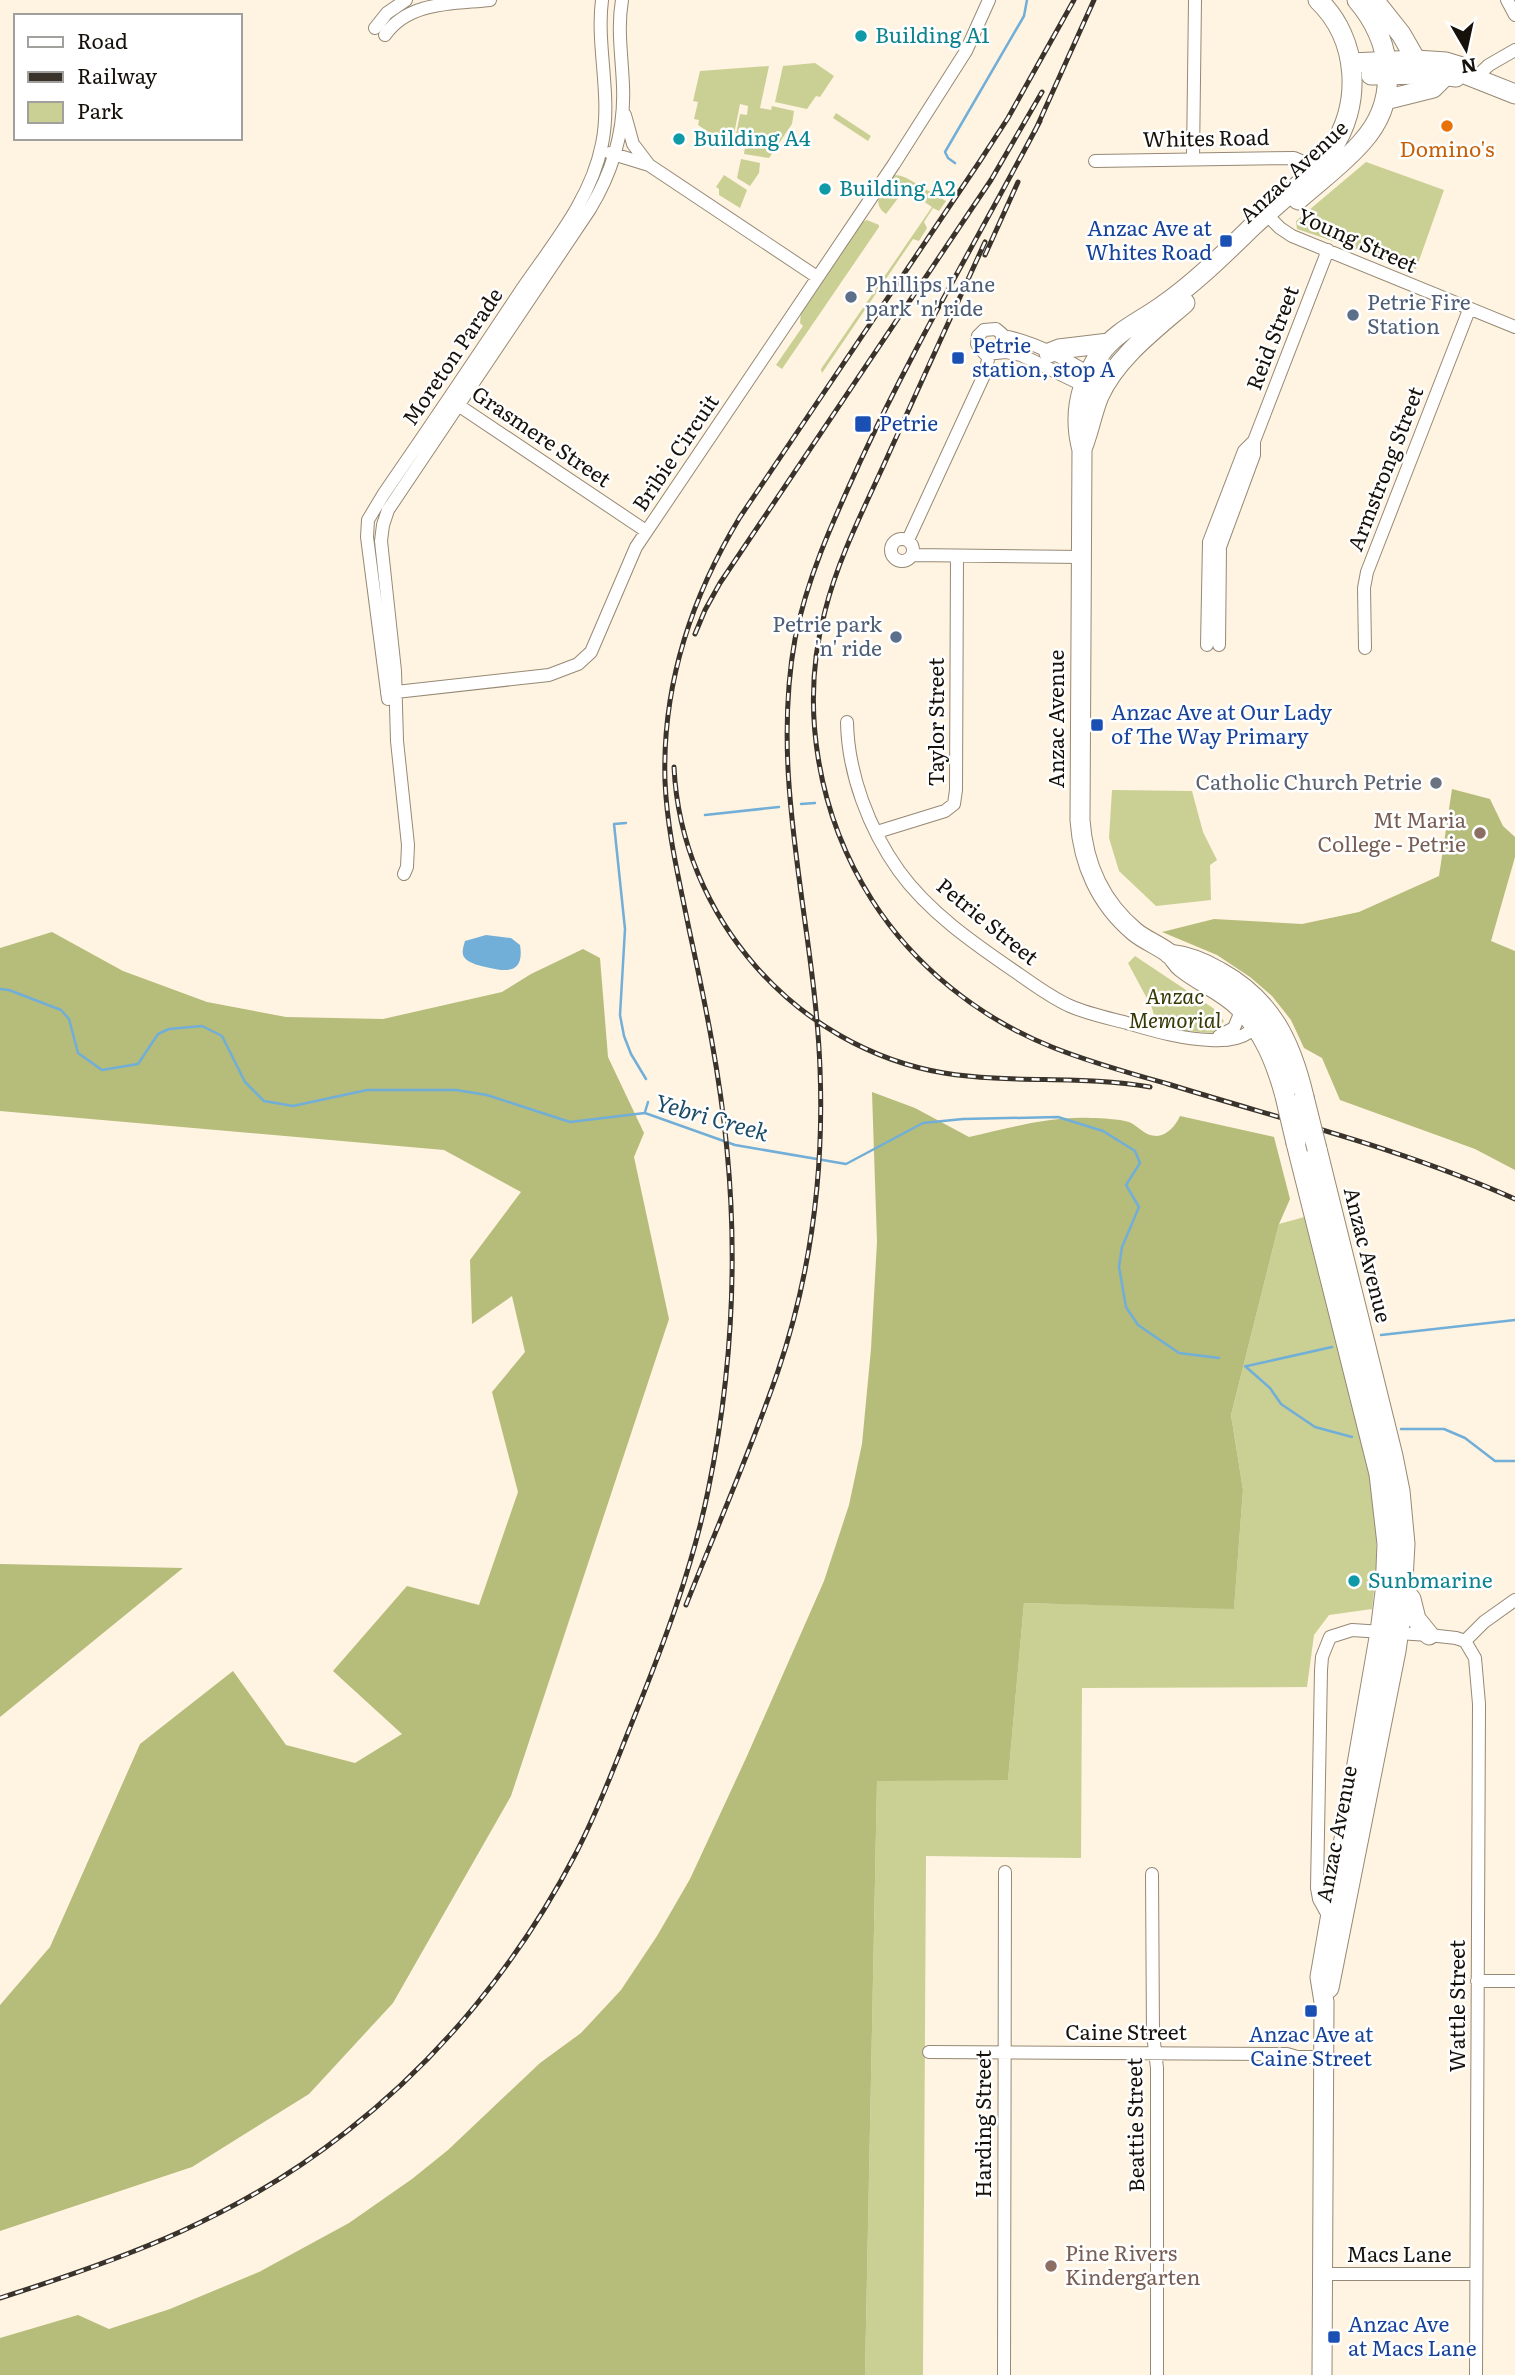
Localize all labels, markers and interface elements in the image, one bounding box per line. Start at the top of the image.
legend [14,14,242,140]
north arrow [1431,14,1501,84]
place label: Building A1 [875,18,990,49]
text: Road [77,24,128,55]
marker: Building A1 [853,28,869,44]
text: N [1459,52,1479,82]
text: Railway [77,59,158,90]
text: Park [77,94,123,125]
street label: Anzac Avenue [1231,111,1354,229]
marker: Domino's [1439,118,1455,134]
street label: Whites Road [1142,120,1270,153]
place label: Building A4 [693,121,811,152]
marker: Building A4 [671,131,687,147]
place label: Domino's [1400,132,1494,163]
place label: Building A2 [839,171,956,202]
marker: Building A2 [817,181,833,197]
street label: Young Street [1293,198,1423,279]
place label: Anzac Ave at Whites Road [1085,211,1213,266]
marker: Anzac Ave at Whites Road [1218,233,1234,249]
place label: Phillips Lane park 'n' ride [865,267,995,322]
street label: Reid Street [1237,280,1305,394]
street label: Moreton Parade [393,281,509,431]
place label: Petrie Fire Station [1367,285,1471,340]
marker: Phillips Lane park 'n' ride [843,289,859,305]
marker: Petrie Fire Station [1345,307,1361,323]
place label: Petrie station, stop A [972,328,1116,383]
marker: Petrie station, stop A [950,350,966,366]
street label: Grasmere Street [467,377,619,493]
street label: Armstrong Street [1338,381,1430,555]
street label: Bribie Circuit [623,386,725,516]
place label: Petrie [879,406,938,437]
marker: Petrie [853,414,873,434]
place label: Petrie park 'n' ride [772,607,882,662]
marker: Petrie park 'n' ride [888,629,904,645]
street label: Anzac Avenue [1039,650,1070,788]
street label: Taylor Street [919,657,950,786]
place label: Anzac Ave at Our Lady of The Way Primary [1111,695,1333,750]
marker: Anzac Ave at Our Lady of The Way Primary [1089,717,1105,733]
place label: Catholic Church Petrie [1195,765,1422,796]
marker: Catholic Church Petrie [1428,775,1444,791]
place label: Mt Maria College - Petrie [1317,803,1467,858]
marker: Mt Maria College - Petrie [1472,825,1488,841]
street label: Petrie Street [931,869,1047,971]
park label: Anzac Memorial [1129,979,1221,1034]
water label: Yebri Creek [652,1084,774,1149]
street label: Anzac Avenue [1338,1183,1401,1326]
place label: Sunbmarine [1368,1563,1493,1594]
marker: Sunbmarine [1346,1573,1362,1589]
street label: Anzac Avenue [1306,1762,1363,1905]
street label: Wattle Street [1440,1939,1471,2072]
marker: Anzac Ave at Caine Street [1303,2003,1319,2019]
street label: Caine Street [1065,2015,1187,2046]
place label: Anzac Ave at Caine Street [1249,2017,1374,2072]
street label: Harding Street [966,2049,997,2198]
street label: Beattie Street [1117,2057,1150,2193]
place label: Pine Rivers Kindergarten [1065,2236,1200,2291]
street label: Macs Lane [1346,2237,1452,2268]
marker: Pine Rivers Kindergarten [1043,2258,1059,2274]
place label: Anzac Ave at Macs Lane [1348,2307,1477,2362]
marker: Anzac Ave at Macs Lane [1326,2329,1342,2345]

